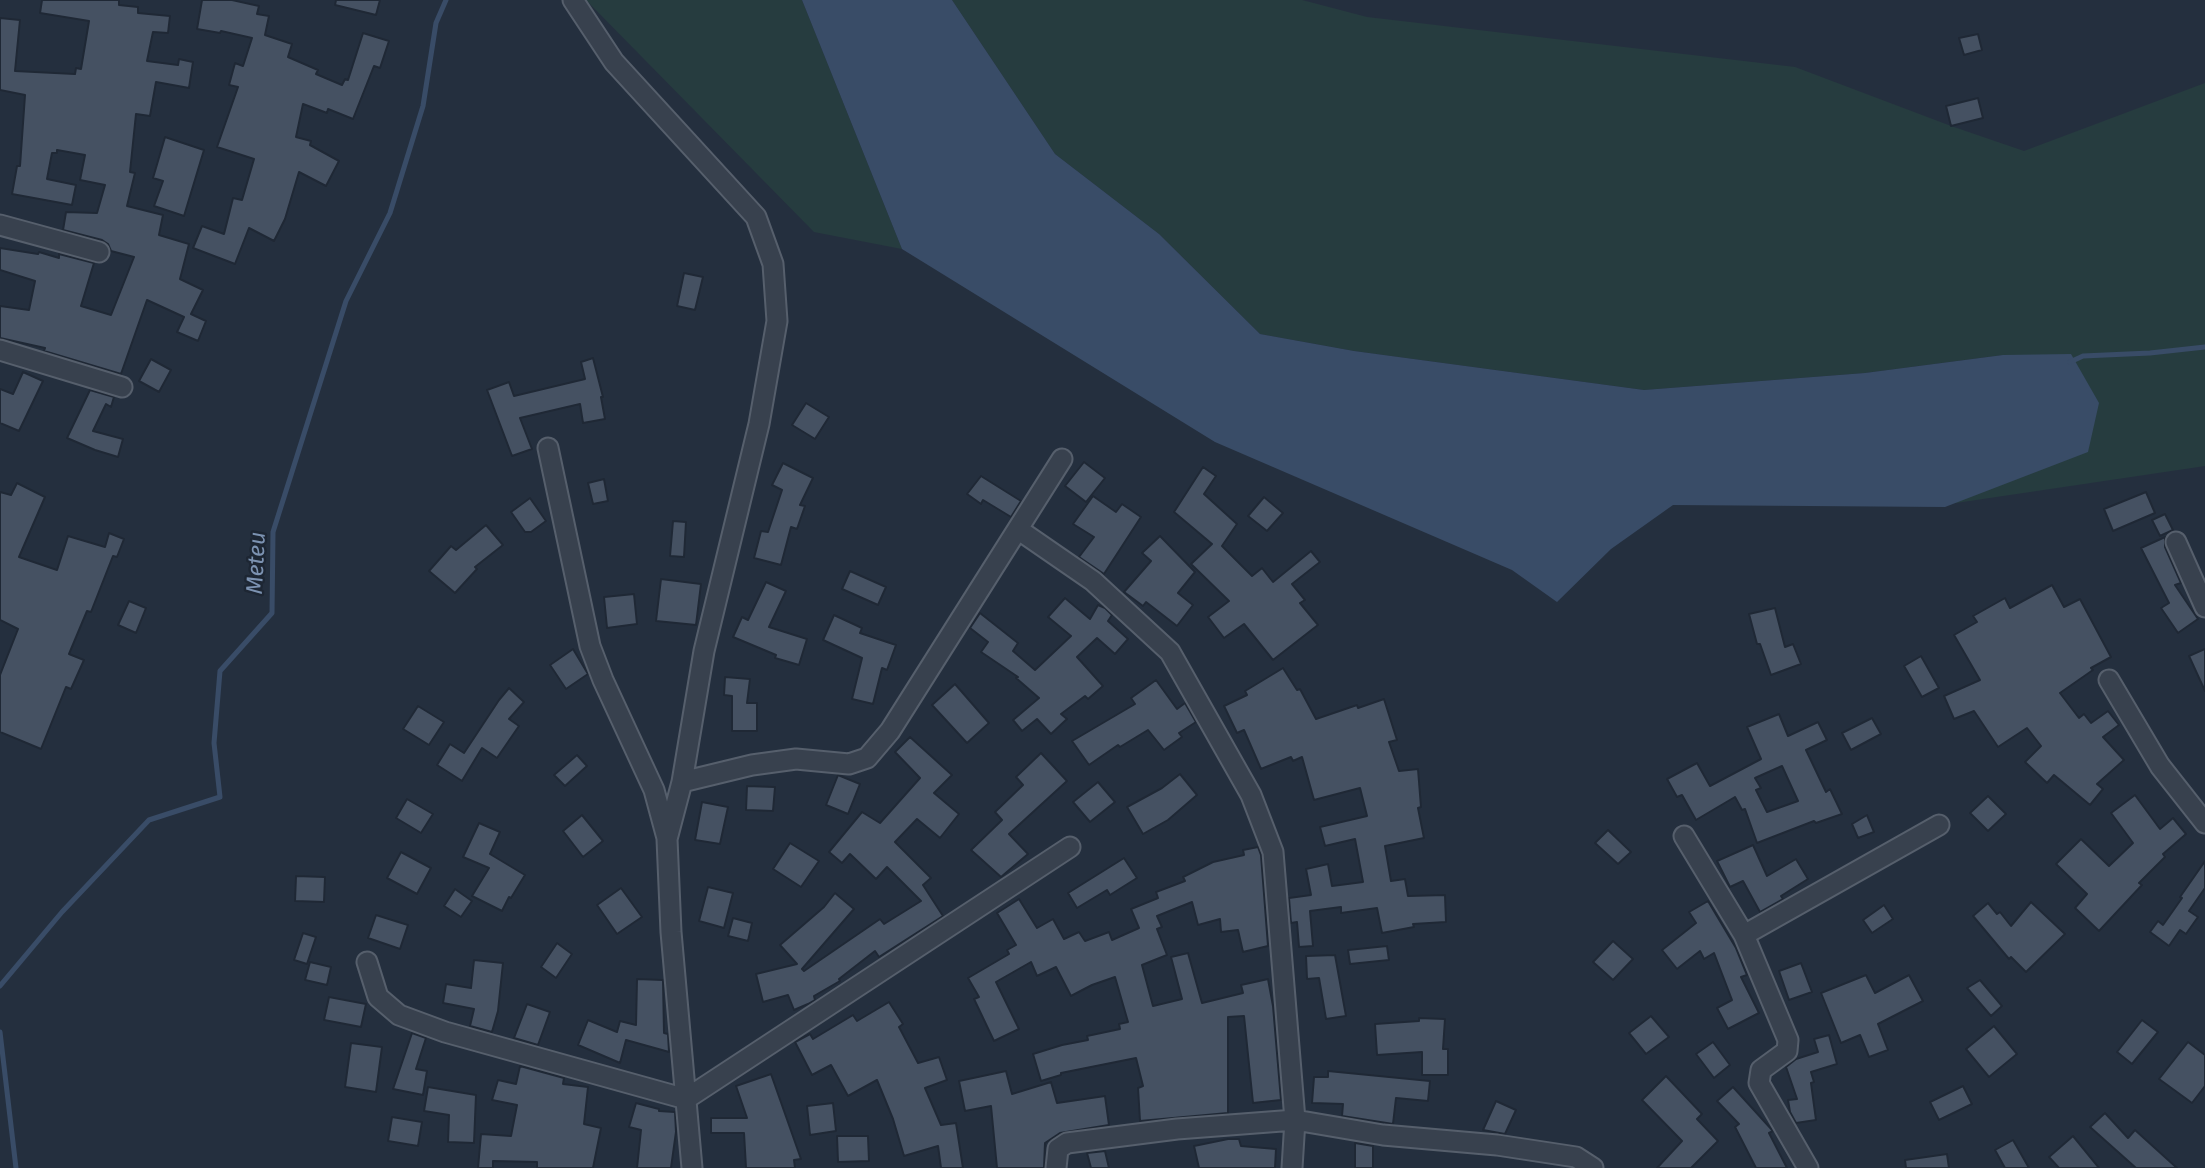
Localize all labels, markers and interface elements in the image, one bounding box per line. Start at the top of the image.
water label: Meteu [242,531,272,595]

